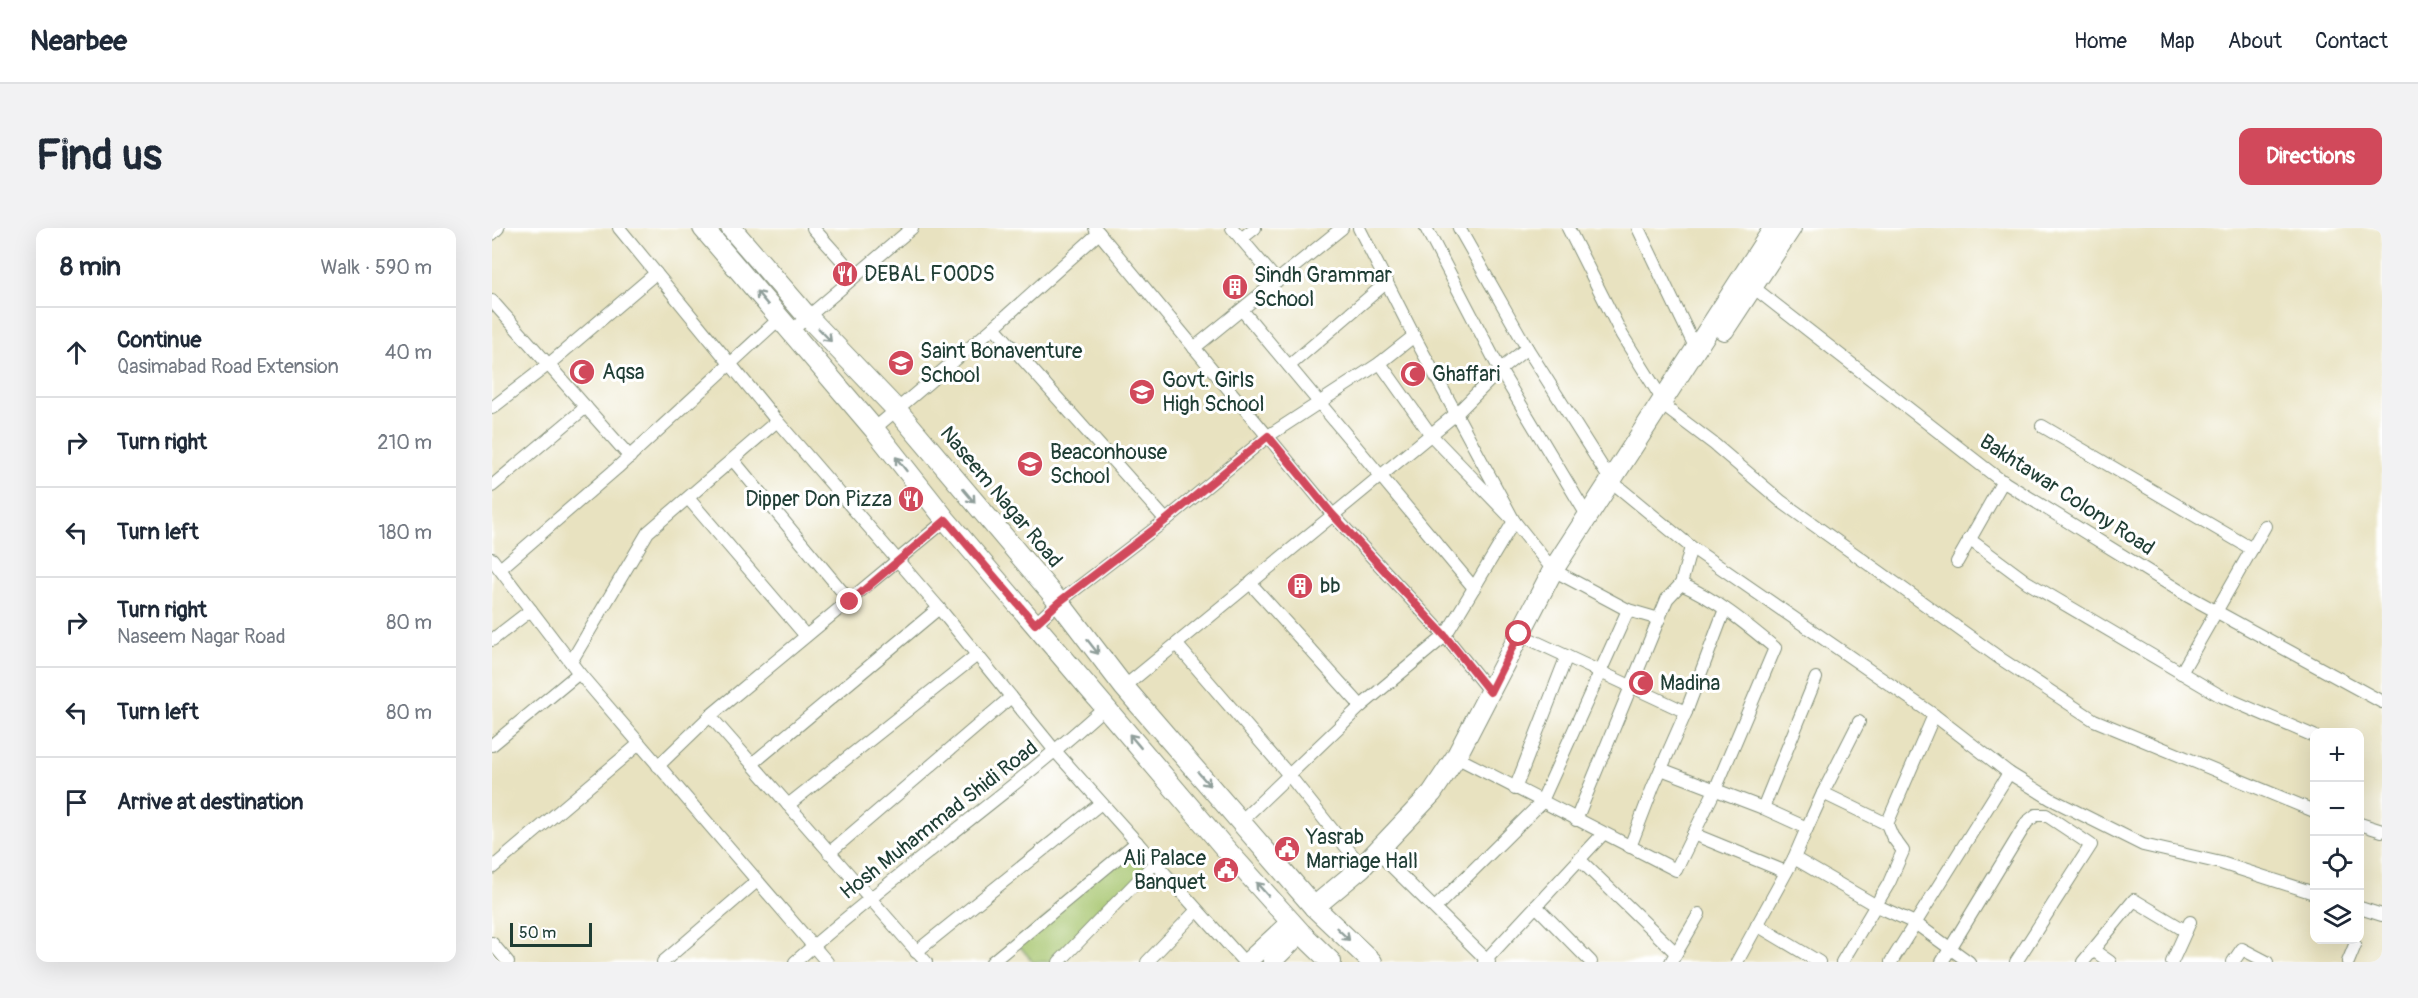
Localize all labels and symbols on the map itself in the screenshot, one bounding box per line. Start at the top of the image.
restaurant icon: DEBAL FOODS [830,259,860,289]
place label: DEBAL FOODS [864,261,995,288]
place label: Sindh Grammar School [1254,262,1393,313]
building icon: Sindh Grammar School [1220,272,1250,302]
one-way arrow [756,291,769,307]
one-way arrow [818,328,832,343]
place label: Saint Bonaventure School [920,338,1083,389]
school or university icon: Saint Bonaventure School [886,348,916,378]
mosque icon: Aqsa [567,357,597,387]
place label: Aqsa [602,359,645,386]
mosque icon: Ghaffari [1398,359,1428,389]
place label: Ghaffari [1432,361,1501,388]
place label: Govt. Girls High School [1162,367,1265,418]
school or university icon: Govt. Girls High School [1127,377,1157,407]
street label: Naseem Nagar Road [934,421,1068,573]
street label: Bakhtawar Colony Road [1974,428,2160,562]
place label: Beaconhouse School [1050,439,1168,490]
school or university icon: Beaconhouse School [1015,449,1045,479]
one-way arrow [895,456,908,472]
restaurant icon: Dipper Don Pizza [896,484,926,514]
place label: Dipper Don Pizza [745,486,892,513]
one-way arrow [962,488,976,503]
building icon: bb [1285,571,1315,601]
place label: bb [1320,573,1341,600]
route end [836,588,862,614]
route start [1505,620,1531,646]
one-way arrow [1087,638,1099,654]
mosque icon: Madina [1626,668,1656,698]
place label: Madina [1660,670,1720,697]
street label: Hosh Muhammad Shidi Road [835,734,1043,906]
one-way arrow [1128,734,1142,749]
one-way arrow [1197,771,1211,786]
place label: Yasrab Marriage Hall [1305,824,1418,875]
public building icon: Yasrab Marriage Hall [1272,834,1302,864]
place label: Ali Palace Banquet [1123,845,1207,896]
public building icon: Ali Palace Banquet [1211,855,1241,885]
one-way arrow [1255,882,1269,897]
scale bar [510,920,592,948]
one-way arrow [1335,927,1350,942]

